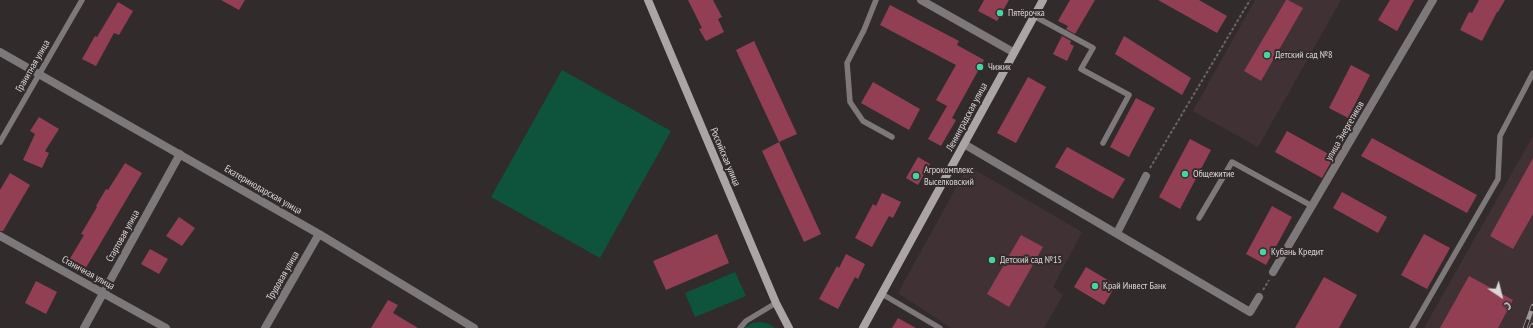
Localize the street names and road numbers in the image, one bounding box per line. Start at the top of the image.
street label: Гранитная улица [13,38,53,94]
street label: Ленинградская улица [944,81,990,153]
street label: улица Энергетиков [1323,99,1367,163]
street label: Российская улица [707,126,743,188]
street label: Екатеринодарская улица [222,163,304,217]
street label: Стартовая улица [104,208,142,264]
street label: Трудовая улица [264,249,302,303]
street label: Станичная улица [59,253,117,293]

